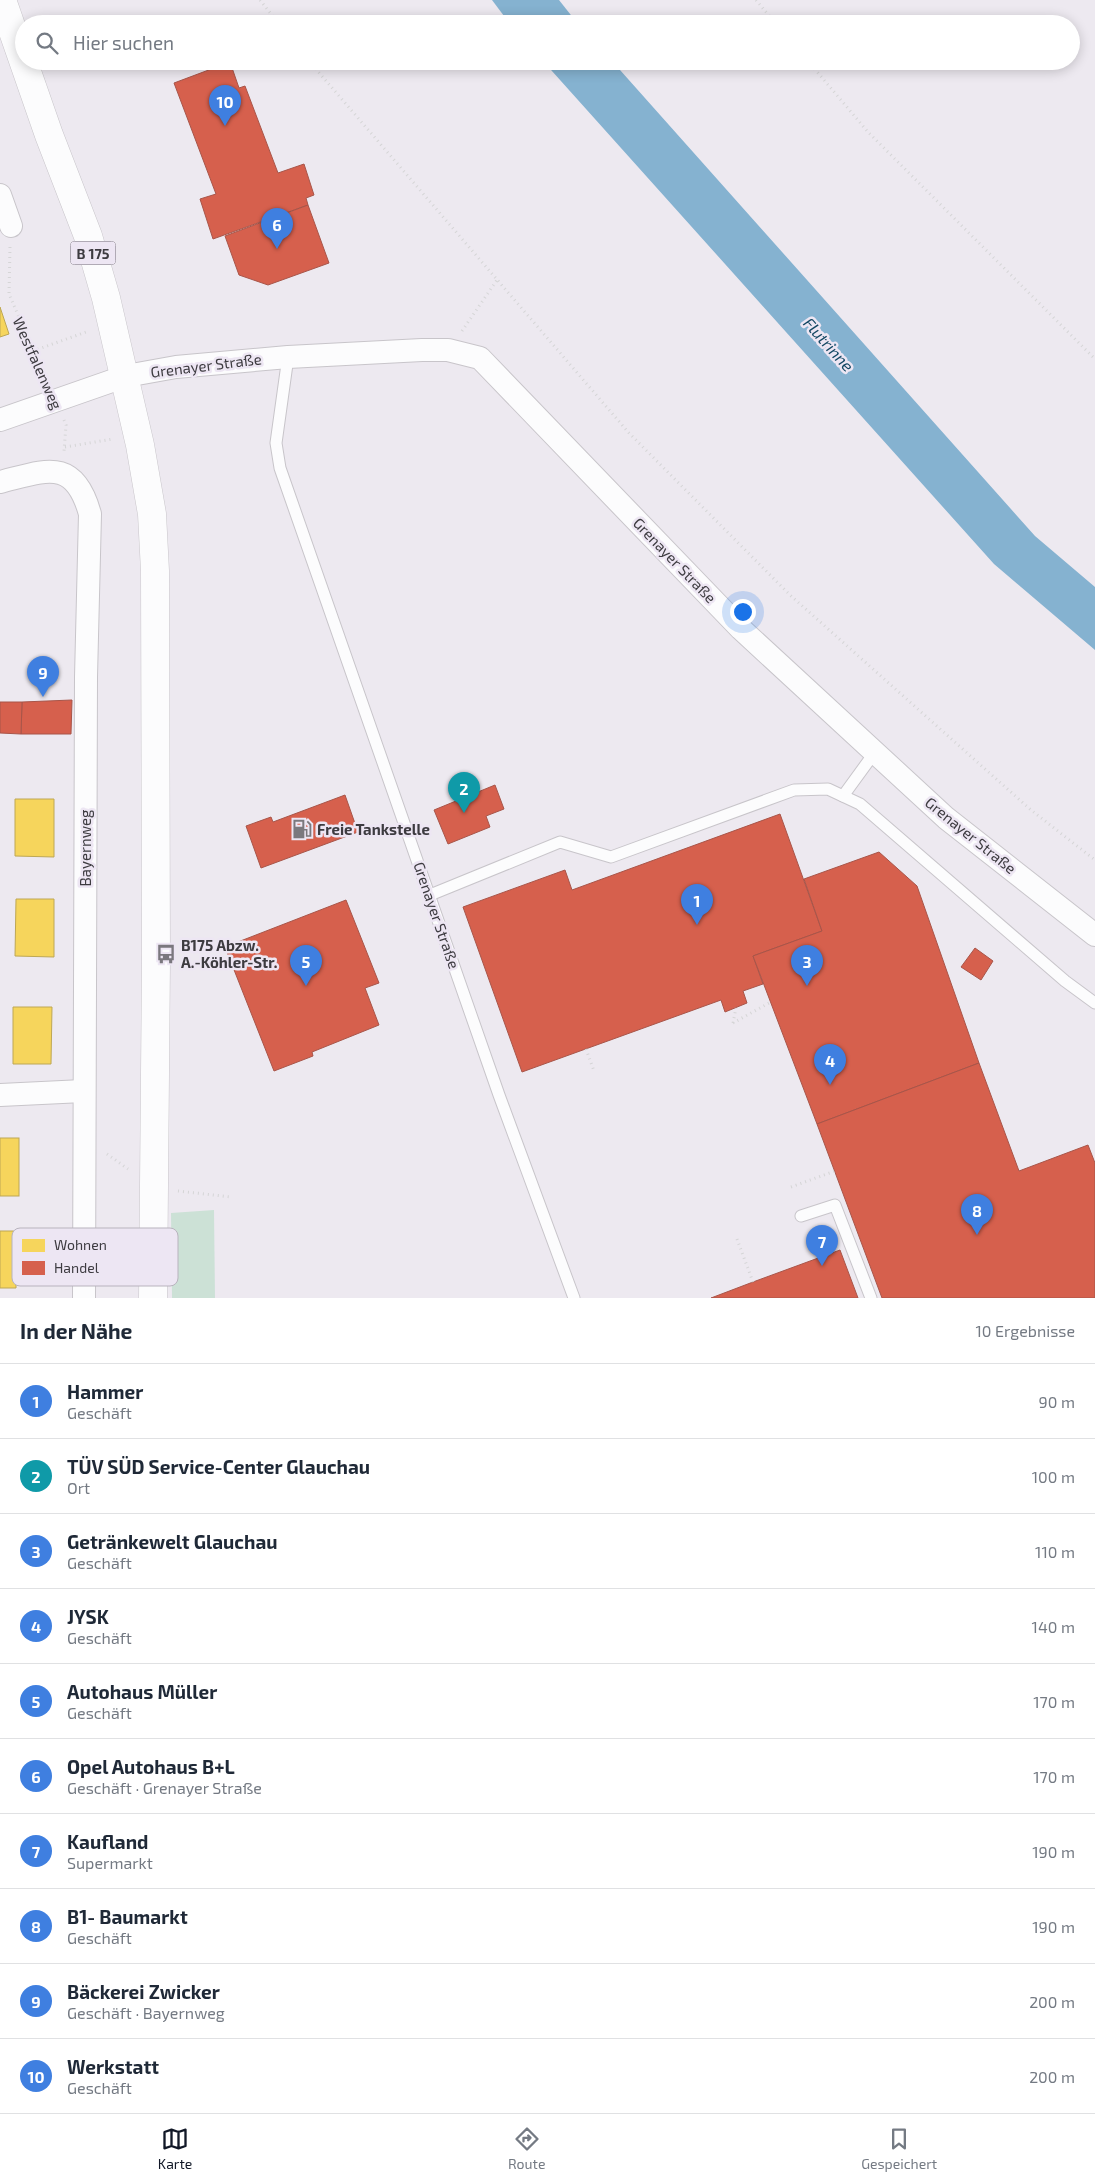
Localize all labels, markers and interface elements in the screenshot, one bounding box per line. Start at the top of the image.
search box [15,15,1080,70]
icon: search [33,29,61,57]
text: Hier suchen [73,31,174,54]
pin: 10 [209,85,241,126]
pin: 6 [261,208,293,249]
road number: B 175 [70,242,116,264]
water label: Flutrinne [800,313,858,375]
street label: Westfalenweg [10,314,67,413]
street label: Grenayer Straße [149,349,263,381]
street label: Grenayer Straße [630,514,720,606]
your location [730,599,756,625]
pin: 9 [27,656,59,697]
pin: 2 [448,772,480,813]
street label: Grenayer Straße [922,793,1020,877]
street label: Bayernweg [76,809,94,886]
fuel station icon: Freie Tankstelle [291,818,313,840]
place label: Freie Tankstelle [317,820,430,838]
street label: Grenayer Straße [410,859,464,971]
pin: 1 [681,884,713,925]
place label: B175 Abzw. A.-Köhler-Str. [181,936,278,971]
bus stop icon: B175 Abzw. A.-Köhler-Str. [155,943,177,965]
pin: 5 [290,945,322,986]
pin: 3 [791,945,823,986]
pin: 4 [814,1044,846,1085]
pin: 8 [961,1194,993,1235]
pin: 7 [806,1225,838,1266]
legend [12,1228,178,1286]
text: Wohnen [54,1236,107,1253]
text: Handel [54,1259,100,1276]
text: In der Nähe [20,1318,132,1343]
text: 10 Ergebnisse [975,1321,1075,1340]
text: Hammer [67,1380,143,1403]
text: 1 [33,1392,39,1411]
text: 90 m [1039,1392,1075,1411]
text: Geschäft [67,1403,132,1422]
text: TÜV SÜD Service-Center Glauchau [67,1455,370,1478]
text: 2 [31,1467,41,1486]
text: 100 m [1032,1467,1075,1486]
text: Ort [67,1478,90,1497]
text: Getränkewelt Glauchau [67,1530,278,1553]
text: 3 [31,1542,41,1561]
text: 110 m [1035,1542,1075,1561]
text: Geschäft [67,1553,132,1572]
text: JYSK [67,1605,109,1628]
text: 4 [31,1617,41,1636]
text: 140 m [1032,1617,1075,1636]
text: Geschäft [67,1628,132,1647]
text: Autohaus Müller [67,1680,217,1703]
text: 5 [32,1692,40,1711]
text: 170 m [1033,1692,1075,1711]
text: Geschäft [67,1703,132,1722]
text: Opel Autohaus B+L [67,1755,235,1778]
text: 6 [31,1767,41,1786]
text: 170 m [1033,1767,1075,1786]
text: Geschäft · Grenayer Straße [67,1778,262,1797]
text: Kaufland [67,1830,148,1853]
text: 7 [32,1842,40,1861]
text: 190 m [1032,1842,1075,1861]
text: Supermarkt [67,1853,153,1872]
text: B1- Baumarkt [67,1905,188,1928]
text: 8 [31,1917,41,1936]
text: 190 m [1032,1917,1075,1936]
text: Geschäft [67,1928,132,1947]
text: Bäckerei Zwicker [67,1980,220,2003]
text: 9 [31,1992,41,2011]
text: 200 m [1029,1992,1075,2011]
text: Geschäft · Bayernweg [67,2003,225,2022]
text: Werkstatt [67,2055,159,2078]
text: 10 [27,2067,45,2086]
text: 200 m [1029,2067,1075,2086]
text: Geschäft [67,2078,132,2097]
tab: Karte [158,2125,192,2172]
tab: Route [508,2125,545,2172]
tab: Gespeichert [861,2125,937,2172]

